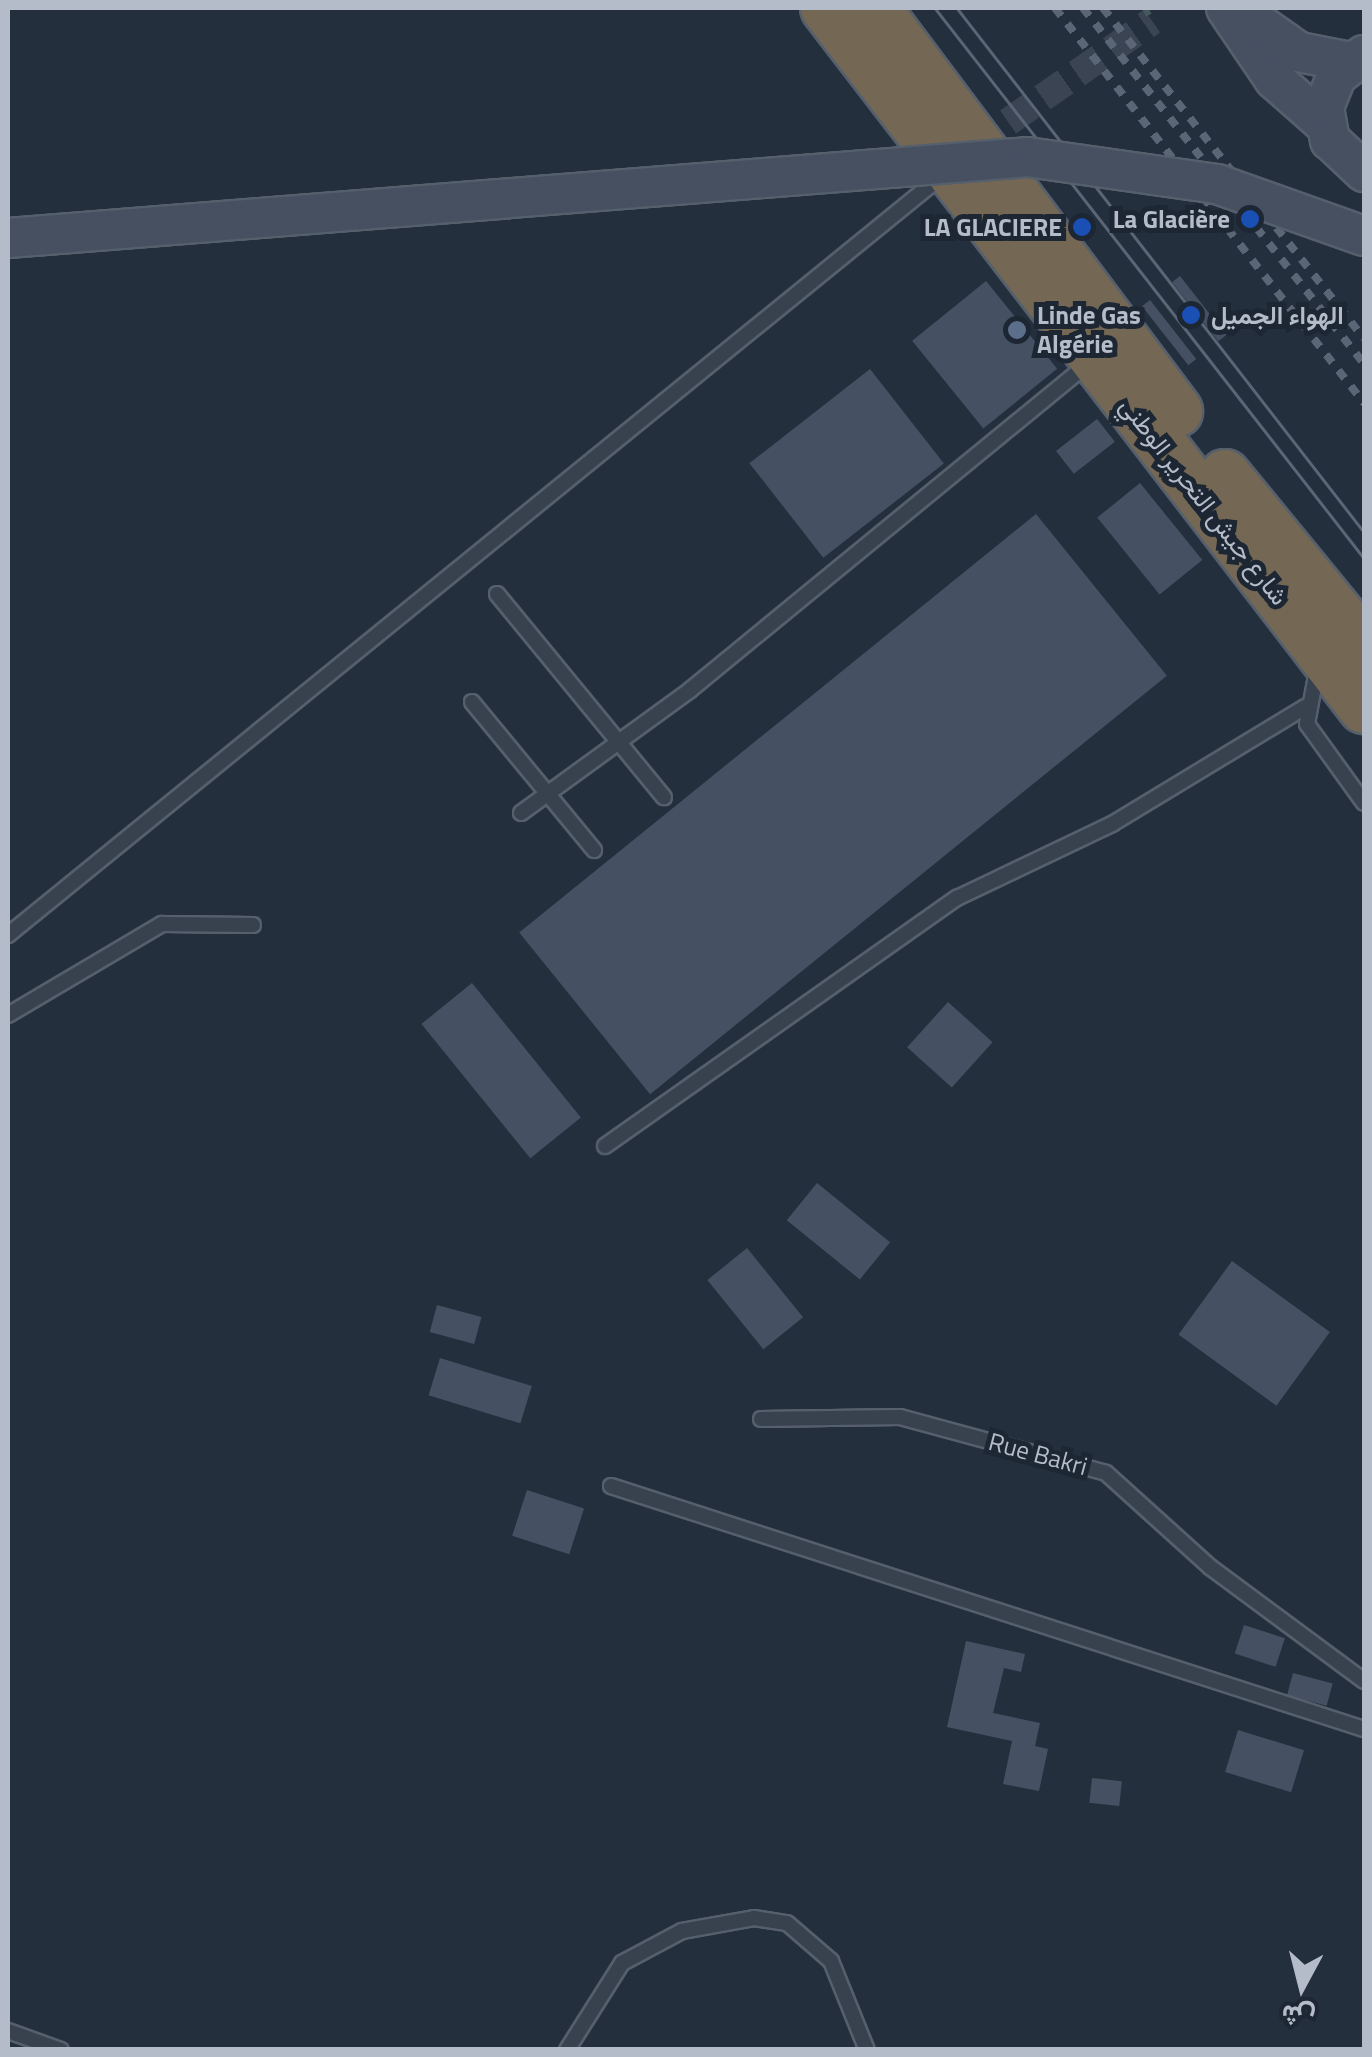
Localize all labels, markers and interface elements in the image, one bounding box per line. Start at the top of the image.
place label: La Glacière [1113,204,1230,234]
marker: La Glacière [1239,208,1261,230]
place label: LA GLACIERE [924,212,1062,242]
marker: LA GLACIERE [1071,216,1093,238]
place label: الهواء الجميل [1211,300,1344,330]
place label: Linde Gas Algérie [1037,301,1141,360]
marker: الهواء الجميل [1180,304,1202,326]
marker: Linde Gas Algérie [1006,319,1028,341]
street label: شارع جيش التحرير الوطني [1114,391,1294,611]
street label: Rue Bakri [985,1426,1091,1482]
north arrow [1252,1937,1352,2037]
text: ش [1279,1994,1318,2041]

